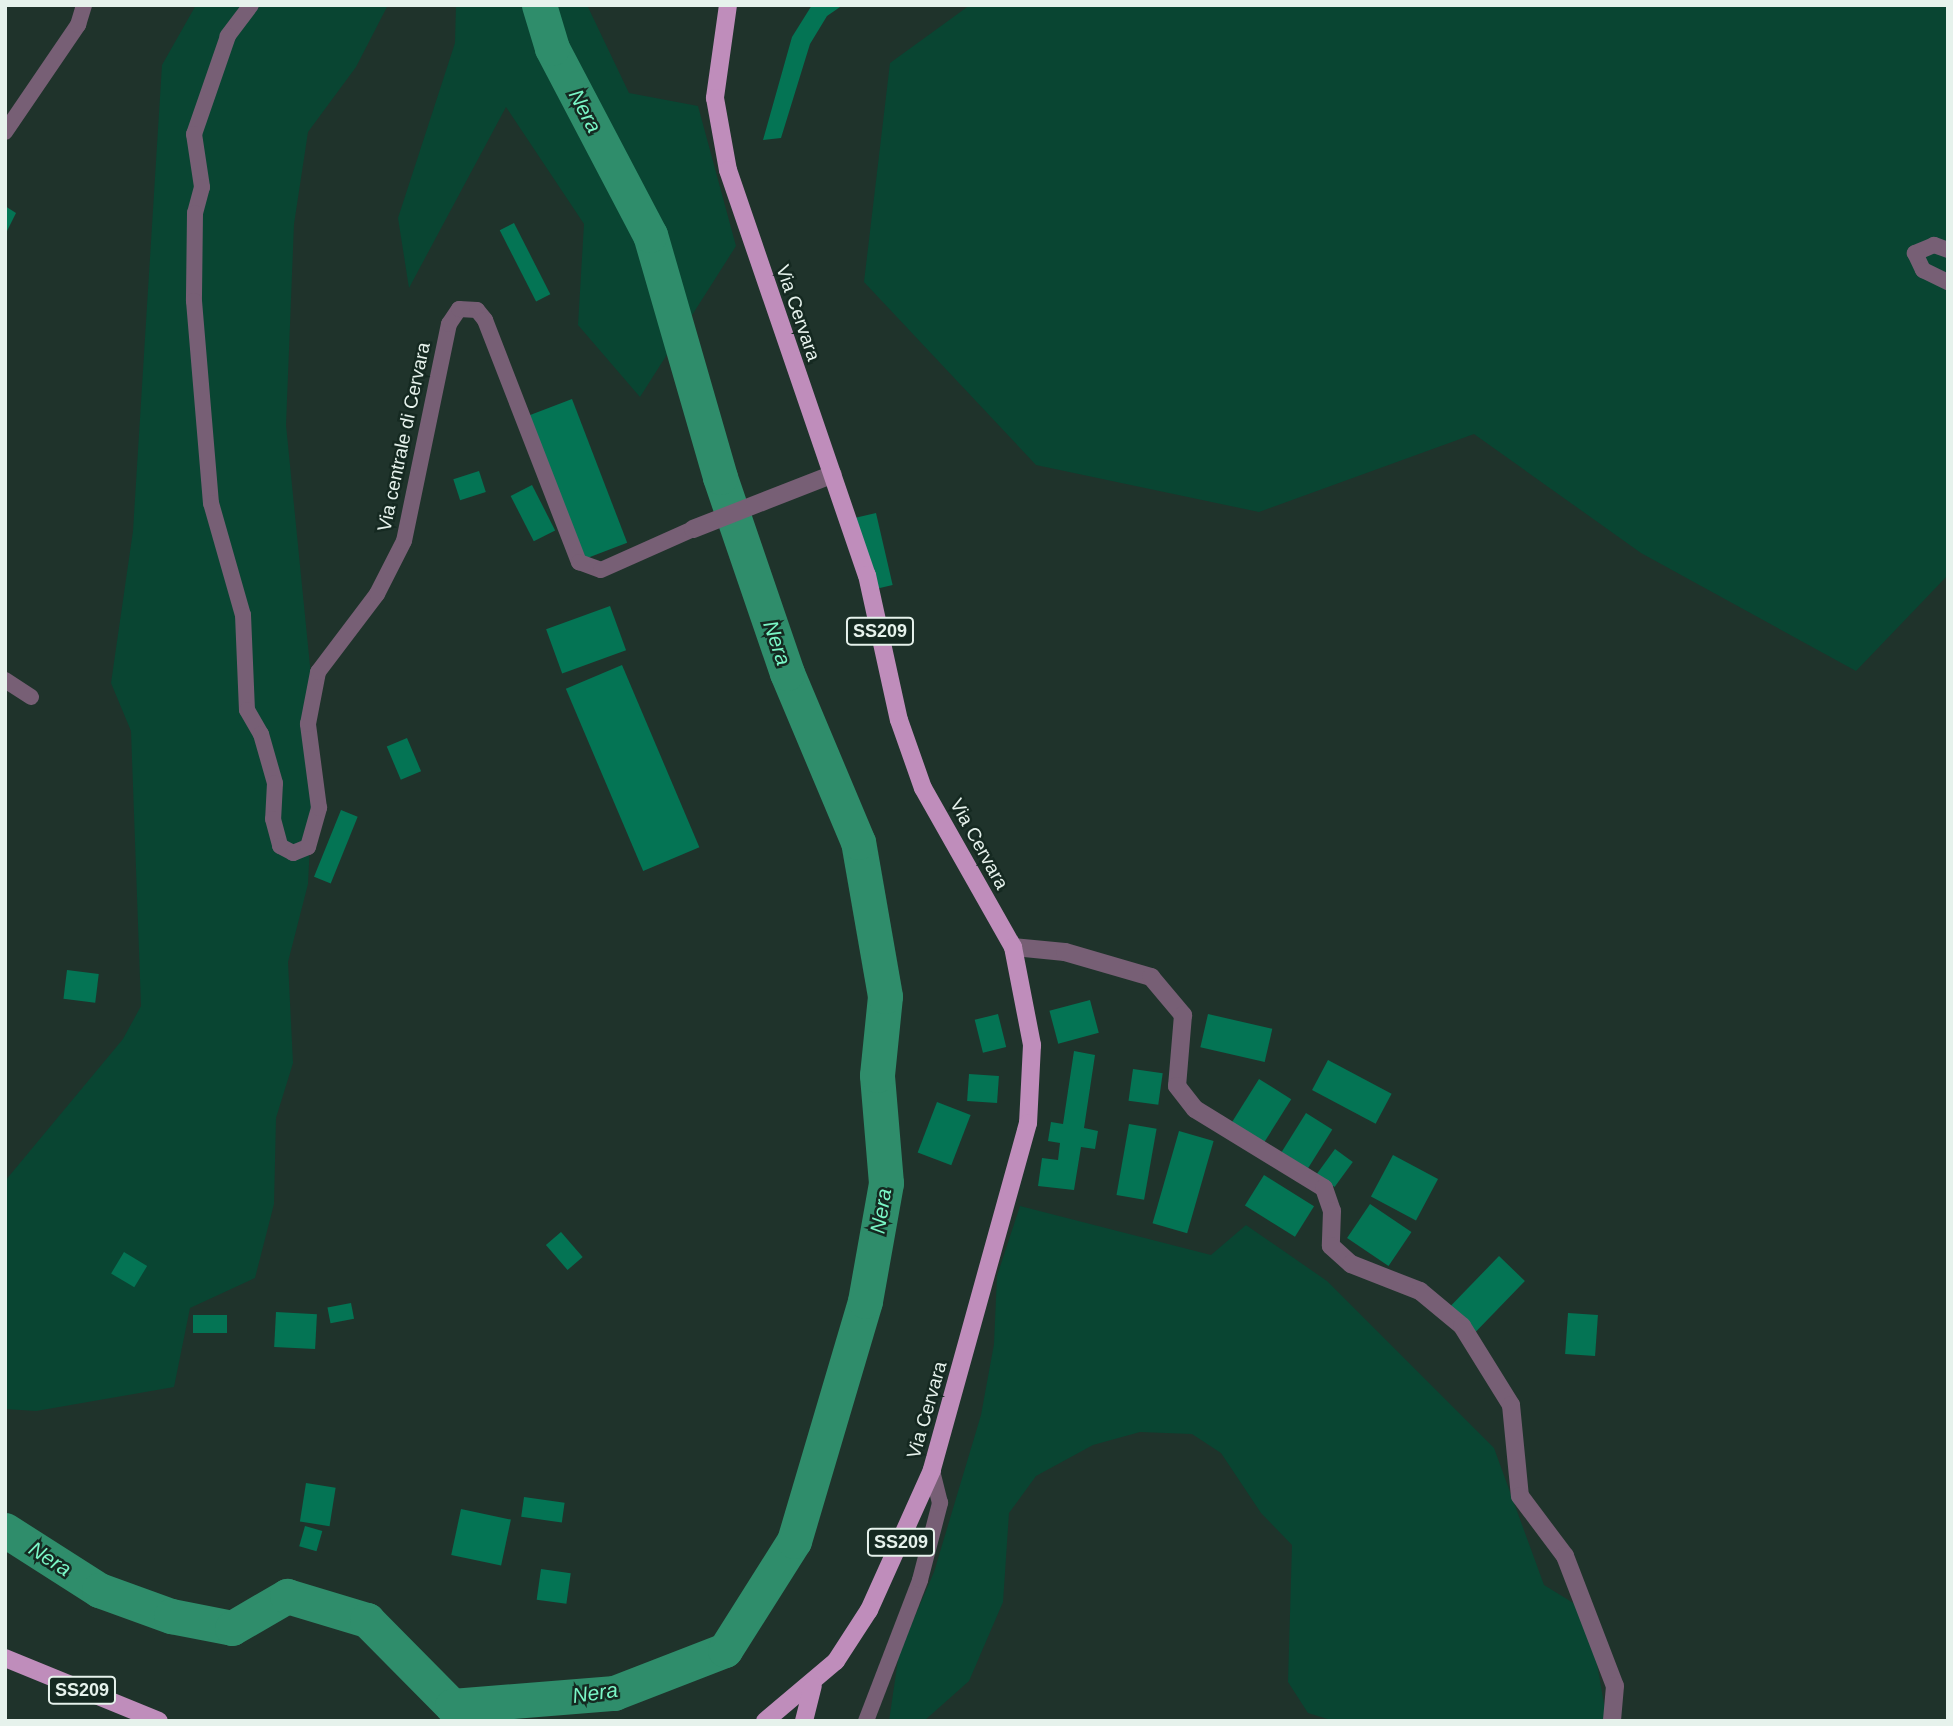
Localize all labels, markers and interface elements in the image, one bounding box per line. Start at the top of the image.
water label: Nera [563,85,607,137]
street label: Via Cervara [771,262,825,364]
street label: Via centrale di Cervara [373,340,435,534]
road number: SS209 [845,616,915,646]
water label: Nera [758,617,796,669]
street label: Via Cervara [945,795,1013,893]
water label: Nera [865,1187,897,1235]
street label: Via Cervara [902,1359,952,1461]
road number: SS209 [866,1527,936,1556]
water label: Nera [24,1536,76,1582]
road number: SS209 [47,1675,117,1704]
water label: Nera [571,1677,619,1709]

